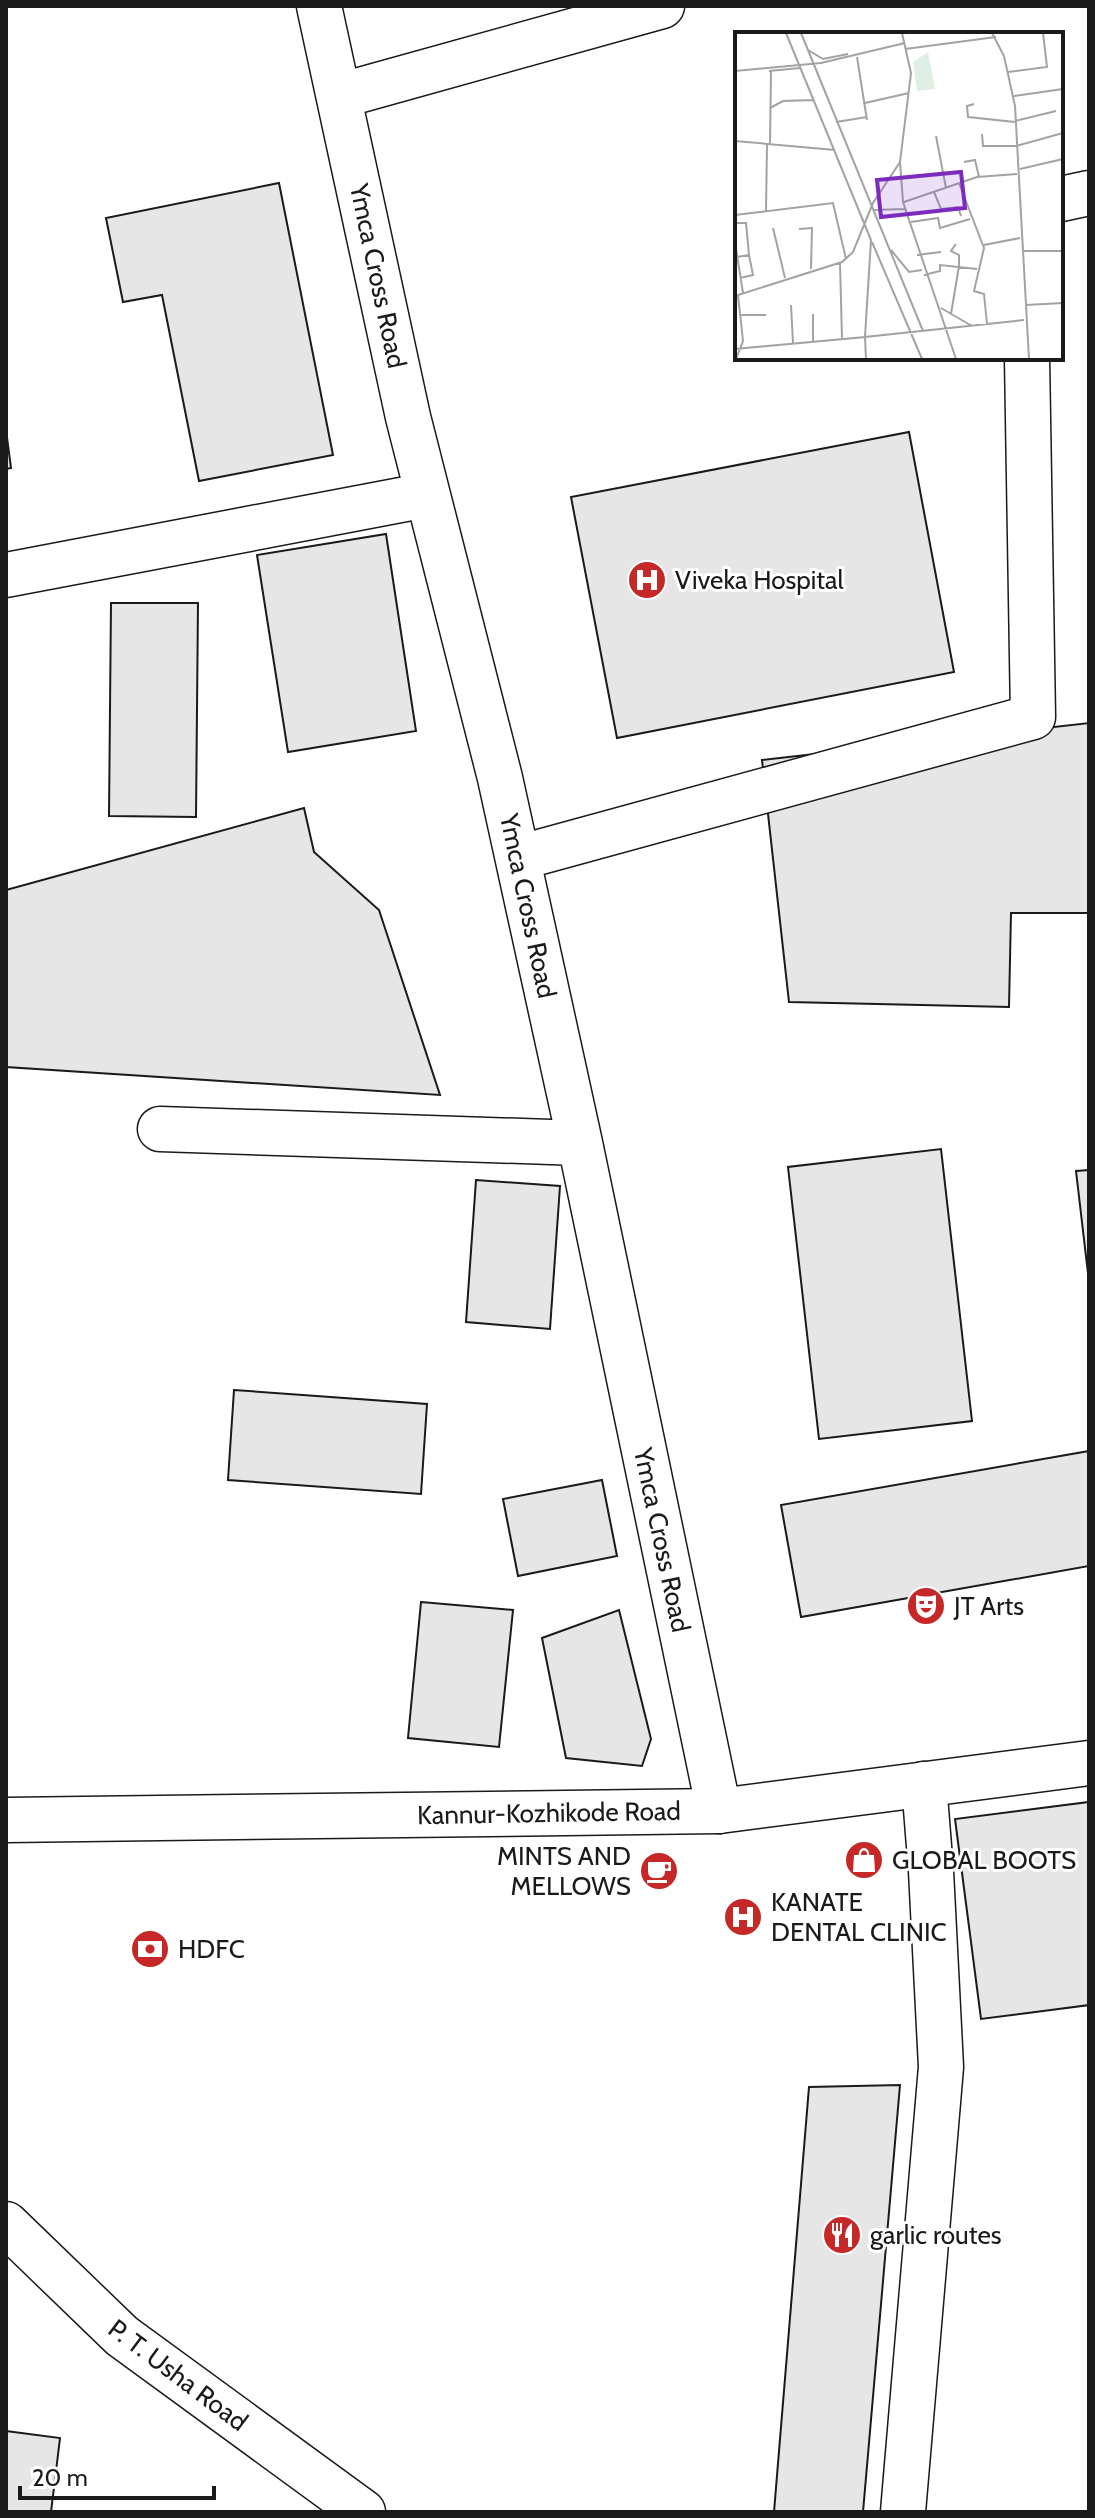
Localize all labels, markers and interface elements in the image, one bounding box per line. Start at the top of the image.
inset map [735,32,1063,360]
street label: Ymca Cross Road [343,180,413,371]
hospital icon: Viveka Hospital [626,559,668,601]
place label: Viveka Hospital [675,564,844,596]
street label: Ymca Cross Road [493,810,563,1001]
street label: Ymca Cross Road [627,1444,697,1635]
theatre icon: JT Arts [905,1585,947,1627]
place label: JT Arts [953,1590,1024,1622]
street label: Kannur-Kozhikode Road [417,1795,681,1831]
shop icon: GLOBAL BOOTS [843,1839,885,1881]
place label: MINTS AND MELLOWS [497,1840,631,1902]
place label: GLOBAL BOOTS [892,1844,1076,1876]
cafe icon: MINTS AND MELLOWS [638,1850,680,1892]
place label: KANATE DENTAL CLINIC [771,1886,947,1948]
hospital icon: KANATE DENTAL CLINIC [722,1896,764,1938]
bank icon: HDFC [129,1928,171,1970]
place label: HDFC [178,1933,245,1965]
restaurant icon: garlic routes [821,2214,863,2256]
place label: garlic routes [870,2219,1002,2251]
street label: P. T. Usha Road [102,2312,254,2438]
scale bar [20,2450,214,2500]
text: 20 m [32,2463,88,2492]

